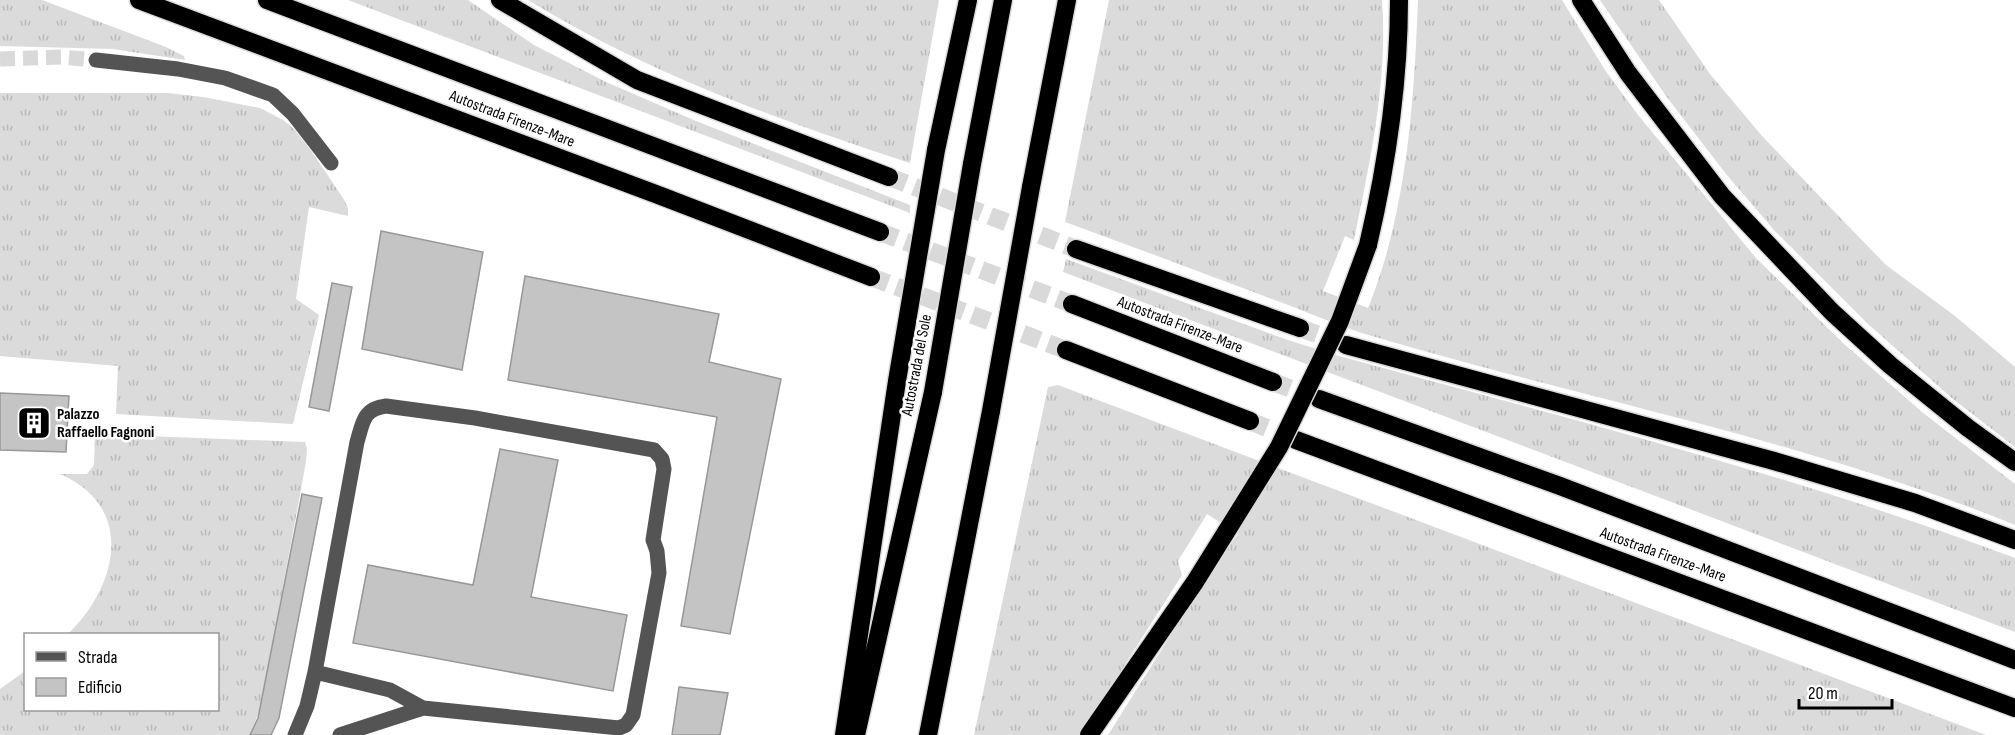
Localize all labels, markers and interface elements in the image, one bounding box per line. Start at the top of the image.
street label: Autostrada Firenze-Mare [446,86,577,152]
street label: Autostrada Firenze-Mare [1114,292,1245,358]
street label: Autostrada del Sole [898,313,936,418]
building icon: Palazzo Raffaello Fagnoni [16,405,52,441]
place label: Palazzo Raffaello Fagnoni [57,405,154,442]
street label: Autostrada Firenze-Mare [1597,523,1729,587]
legend [24,633,219,711]
text: Strada [78,647,118,668]
scale bar [1799,672,1892,710]
text: Edificio [78,677,122,698]
text: 20 m [1808,683,1838,704]

